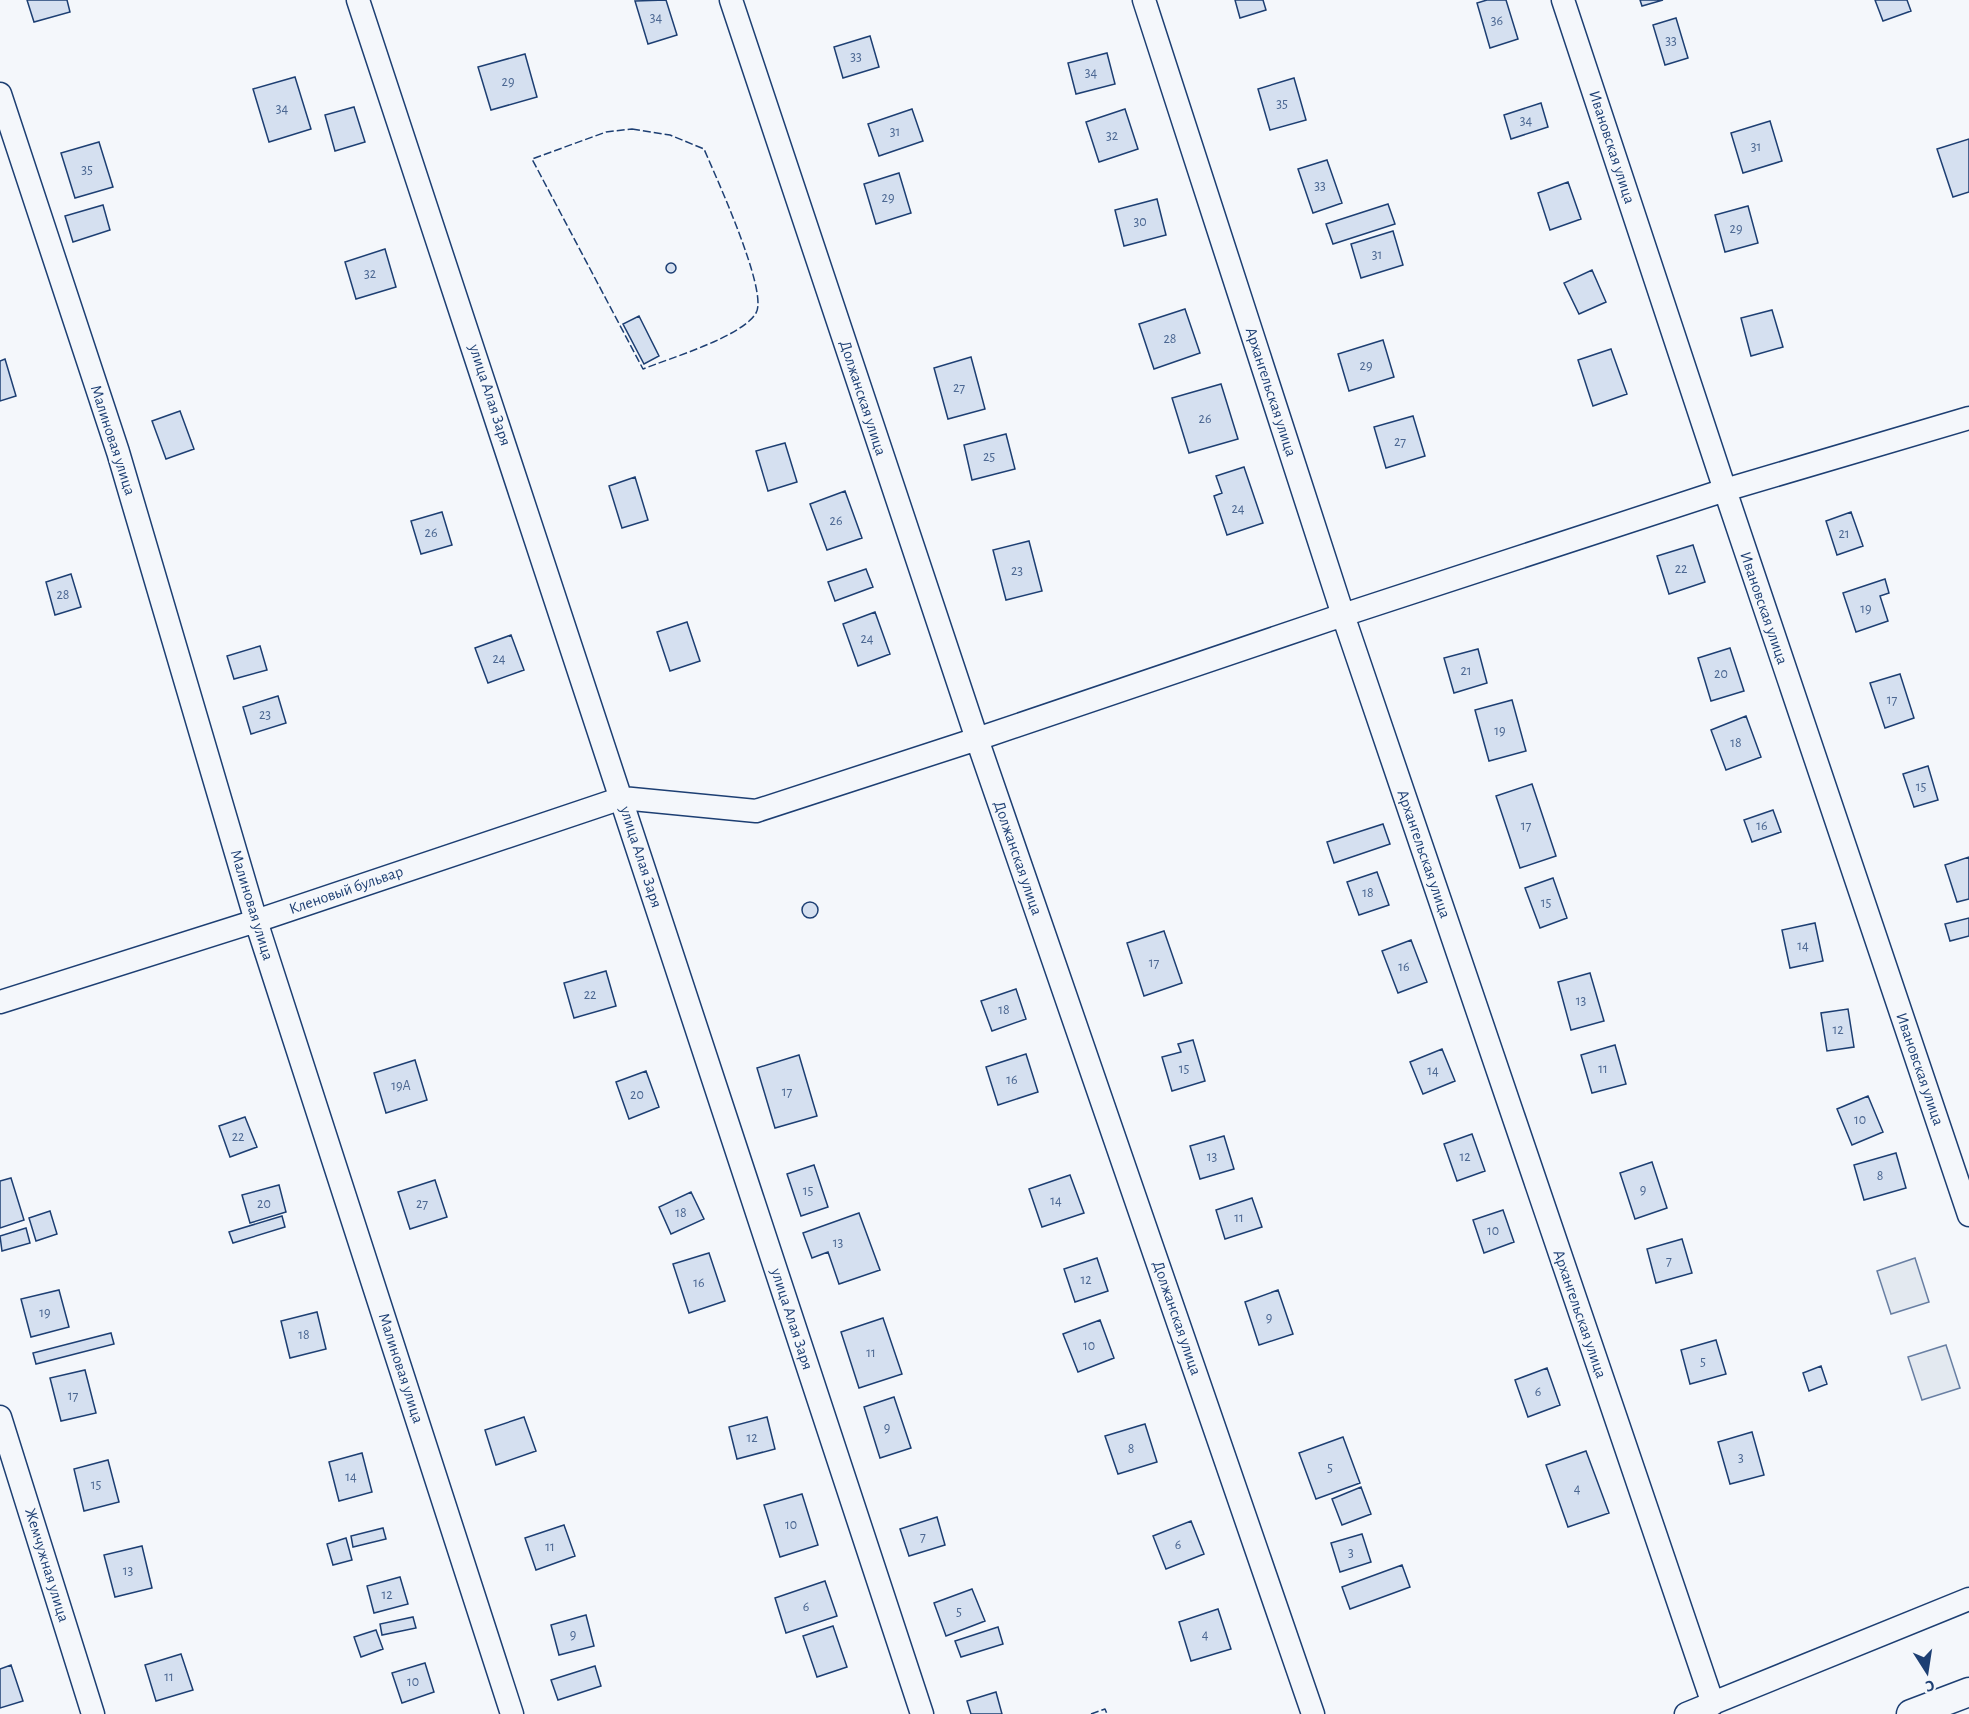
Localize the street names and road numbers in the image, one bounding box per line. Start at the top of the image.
street label: Ивановская улица [1585,88,1638,206]
street label: Архангельская улица [1242,326,1299,459]
street label: Должанская улица [836,339,889,458]
street label: улица Алая Заря [465,341,514,448]
street label: Малиновая улица [87,383,138,497]
street label: Ивановская улица [1736,550,1791,667]
street label: Архангельская улица [1394,788,1453,921]
street label: Должанская улица [990,799,1045,918]
street label: улица Алая Заря [616,803,665,910]
street label: Малиновая улица [227,848,276,963]
street label: Кленовый бульвар [287,863,405,918]
street label: Ивановская улица [1892,1011,1947,1128]
street label: Архангельская улица [1550,1248,1609,1381]
street label: Должанская улица [1149,1259,1204,1378]
street label: улица Алая Заря [767,1265,816,1372]
street label: Малиновая улица [375,1311,426,1425]
street label: Жемчужная улица [21,1506,72,1624]

